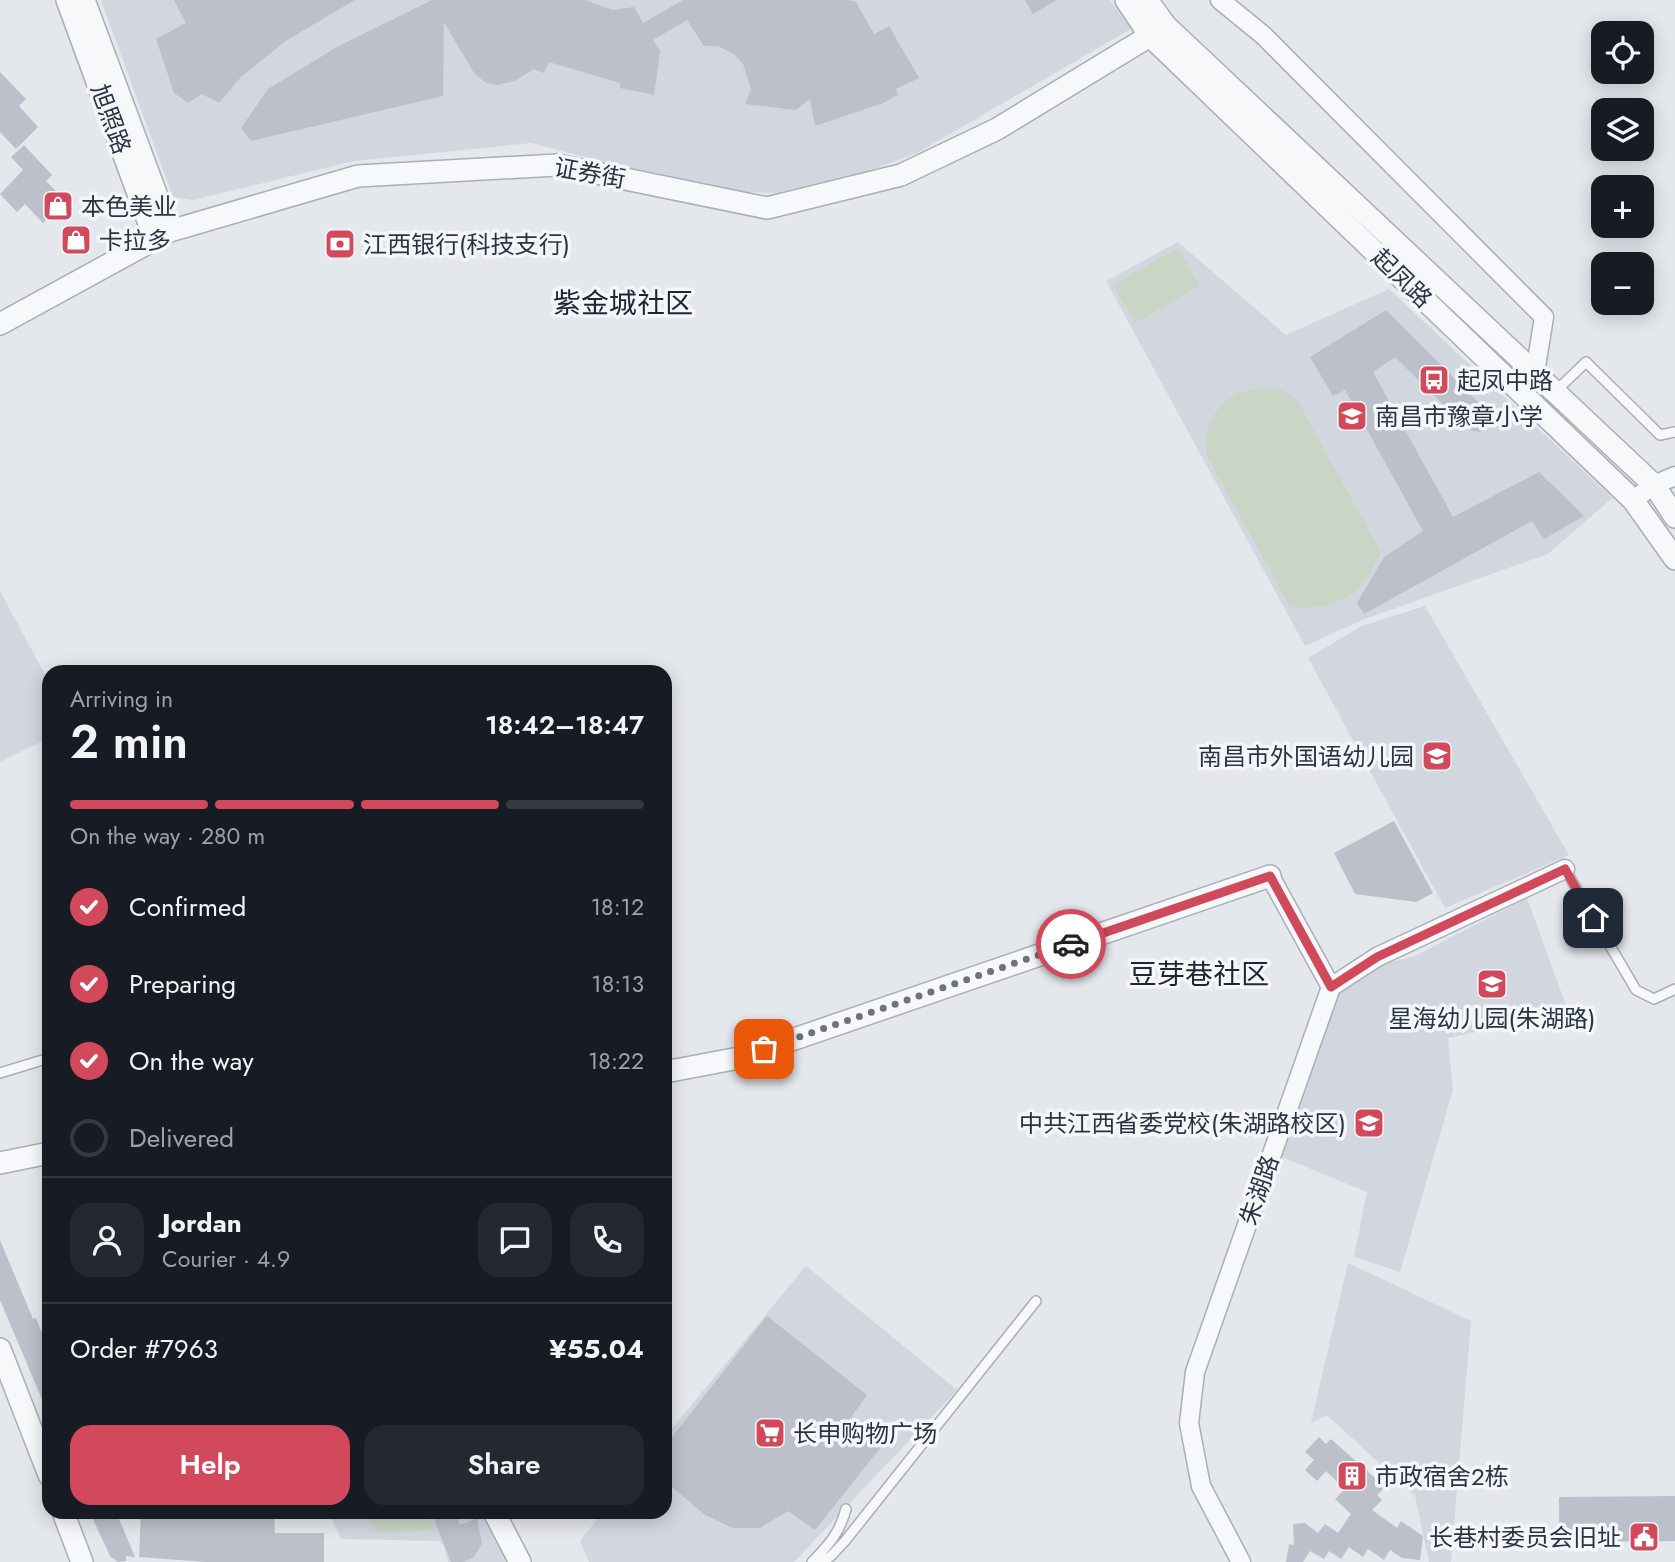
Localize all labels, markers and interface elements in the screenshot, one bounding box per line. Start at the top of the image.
map controls [1591,21,1654,315]
button: locate [1591,21,1654,84]
street label: 旭照路 [82,79,140,159]
button: layers [1591,98,1654,161]
street label: 证券街 [552,150,628,196]
button: + [1591,175,1654,238]
shop icon: 本色美业 [41,189,75,223]
place label: 本色美业 [81,189,177,224]
shop icon: 卡拉多 [59,223,93,257]
place label: 卡拉多 [99,223,171,258]
bank icon: 江西银行(科技支行) [323,227,357,261]
place label: 江西银行(科技支行) [363,227,570,262]
street label: 起凤路 [1364,240,1440,316]
button: − [1591,252,1654,315]
district label: 紫金城社区 [553,283,693,324]
bus stop icon: 起凤中路 [1417,363,1451,397]
place label: 起凤中路 [1457,363,1553,398]
school or university icon: 南昌市豫章小学 [1335,399,1369,433]
place label: 南昌市豫章小学 [1375,399,1543,434]
text: Arriving in [70,682,173,716]
text: 18:42–18:47 [485,706,644,744]
text: 2 min [70,709,188,775]
place label: 南昌市外国语幼儿园 [1198,739,1414,774]
school or university icon: 南昌市外国语幼儿园 [1420,739,1454,773]
text: On the way · 280 m [70,819,265,853]
icon: check [70,888,108,926]
text: Confirmed [129,888,246,926]
pin [1563,888,1623,948]
text: 18:12 [591,890,644,924]
icon: home [1574,899,1612,937]
courier [1036,909,1106,979]
icon: car [1052,925,1090,963]
district label: 豆芽巷社区 [1129,954,1269,995]
icon: check [70,965,108,1003]
text: Preparing [129,965,236,1003]
text: 18:13 [591,967,644,1001]
school or university icon: 星海幼儿园(朱湖路) [1475,967,1509,1001]
place label: 星海幼儿园(朱湖路) [1389,1001,1595,1036]
pin [734,1019,794,1079]
icon: bag [745,1030,783,1068]
icon: check [70,1042,108,1080]
text: On the way [129,1042,254,1080]
text: 18:22 [588,1044,644,1078]
place label: 中共江西省委党校(朱湖路校区) [1019,1106,1346,1141]
school or university icon: 中共江西省委党校(朱湖路校区) [1352,1106,1386,1140]
text: Delivered [129,1119,234,1157]
street label: 朱湖路 [1231,1150,1287,1230]
button: person [70,1203,144,1277]
button: chat [478,1203,552,1277]
button: phone [570,1203,644,1277]
text: Jordan [162,1204,242,1242]
text: Courier · 4.9 [162,1242,290,1276]
text: Order #7963 [70,1330,218,1368]
text: ¥55.04 [549,1330,644,1368]
supermarket icon: 长申购物广场 [753,1416,787,1450]
place label: 长申购物广场 [793,1416,937,1451]
button: Help [70,1425,350,1505]
button: Share [364,1425,644,1505]
building icon: 市政宿舍2栋 [1335,1459,1369,1493]
place label: 市政宿舍2栋 [1375,1459,1509,1494]
place label: 长巷村委员会旧址 [1429,1520,1621,1555]
public building icon: 长巷村委员会旧址 [1627,1520,1661,1554]

